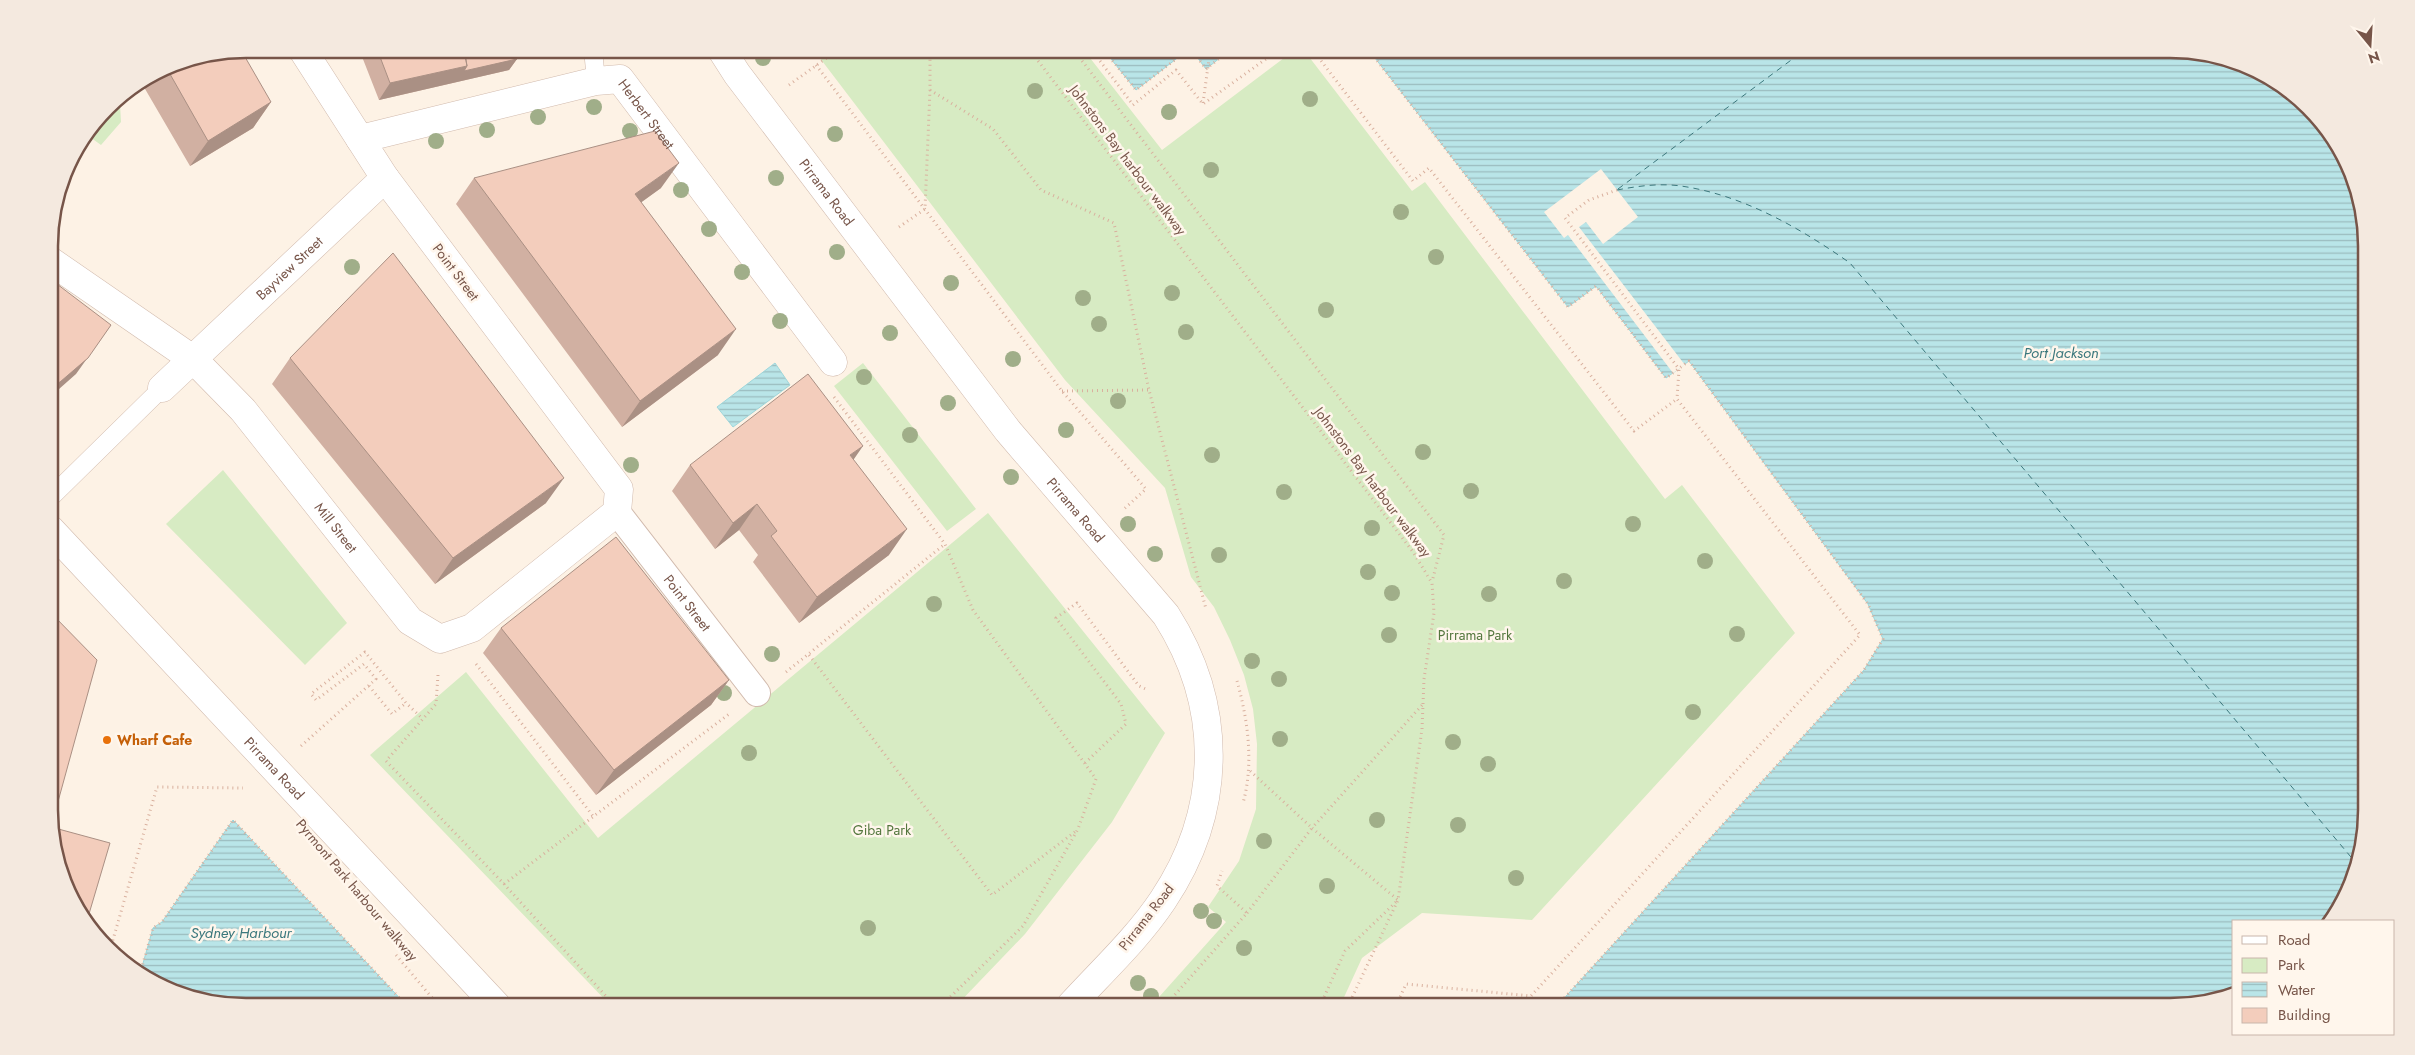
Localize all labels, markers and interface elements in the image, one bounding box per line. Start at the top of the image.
north arrow [2345,20,2395,70]
text: N [2366,46,2382,69]
street label: Herbert Street [613,75,680,154]
street label: Johnstons Bay harbour walkway [1064,79,1192,240]
street label: Pirrama Road [795,154,859,230]
street label: Bayview Street [252,231,328,304]
street label: Point Street [428,239,484,305]
water label: Port Jackson [2023,342,2099,364]
street label: Johnstons Bay harbour walkway [1309,401,1437,562]
street label: Pirrama Road [1042,473,1109,547]
street label: Mill Street [310,498,363,557]
street label: Point Street [659,570,716,636]
park label: Pirrama Park [1438,625,1513,645]
place label: Wharf Cafe [117,730,192,750]
street label: Pirrama Road [240,732,309,804]
marker: Wharf Cafe [101,734,113,746]
street label: Pyrmont Park harbour walkway [291,815,423,966]
park label: Giba Park [853,820,912,840]
street label: Pirrama Road [1114,879,1178,955]
legend [2232,920,2395,1035]
water label: Sydney Harbour [190,922,293,944]
text: Road [2278,929,2310,951]
text: Park [2278,954,2305,976]
text: Water [2278,979,2316,1001]
text: Building [2278,1004,2330,1026]

